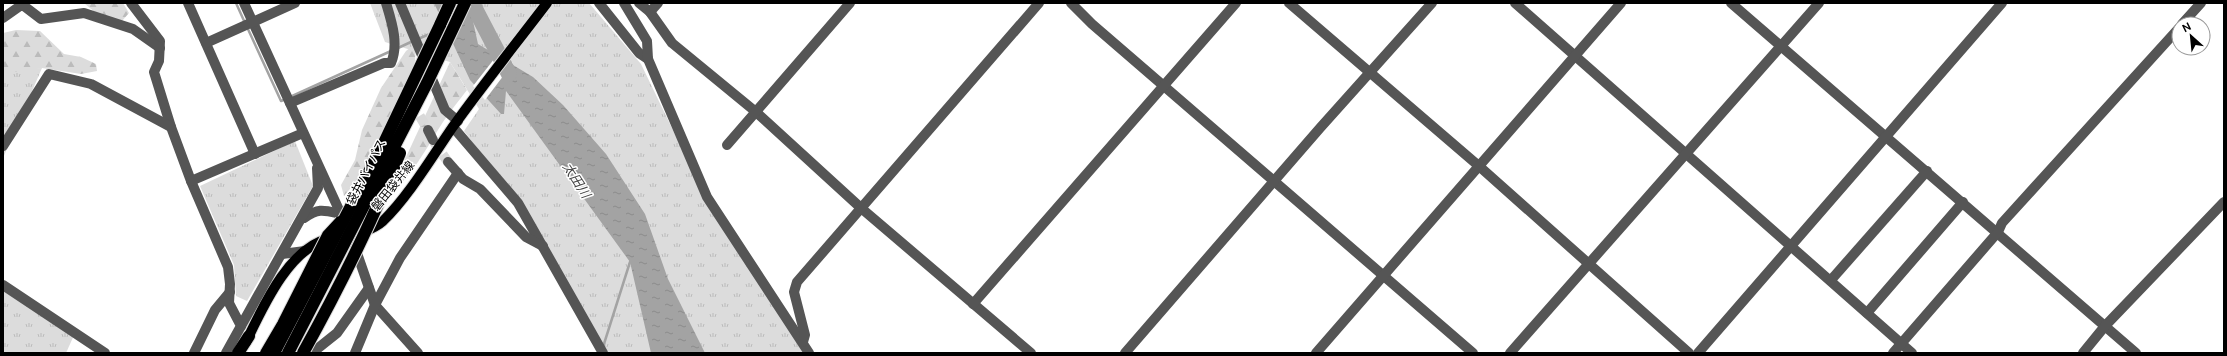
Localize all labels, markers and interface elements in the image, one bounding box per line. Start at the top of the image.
north arrow [2171,16,2211,56]
text: N [2180,19,2193,35]
street label: 袋井バイパス [342,136,389,208]
street label: 磐田袋井線 [368,158,418,214]
water label: 太田川 [559,159,595,203]

